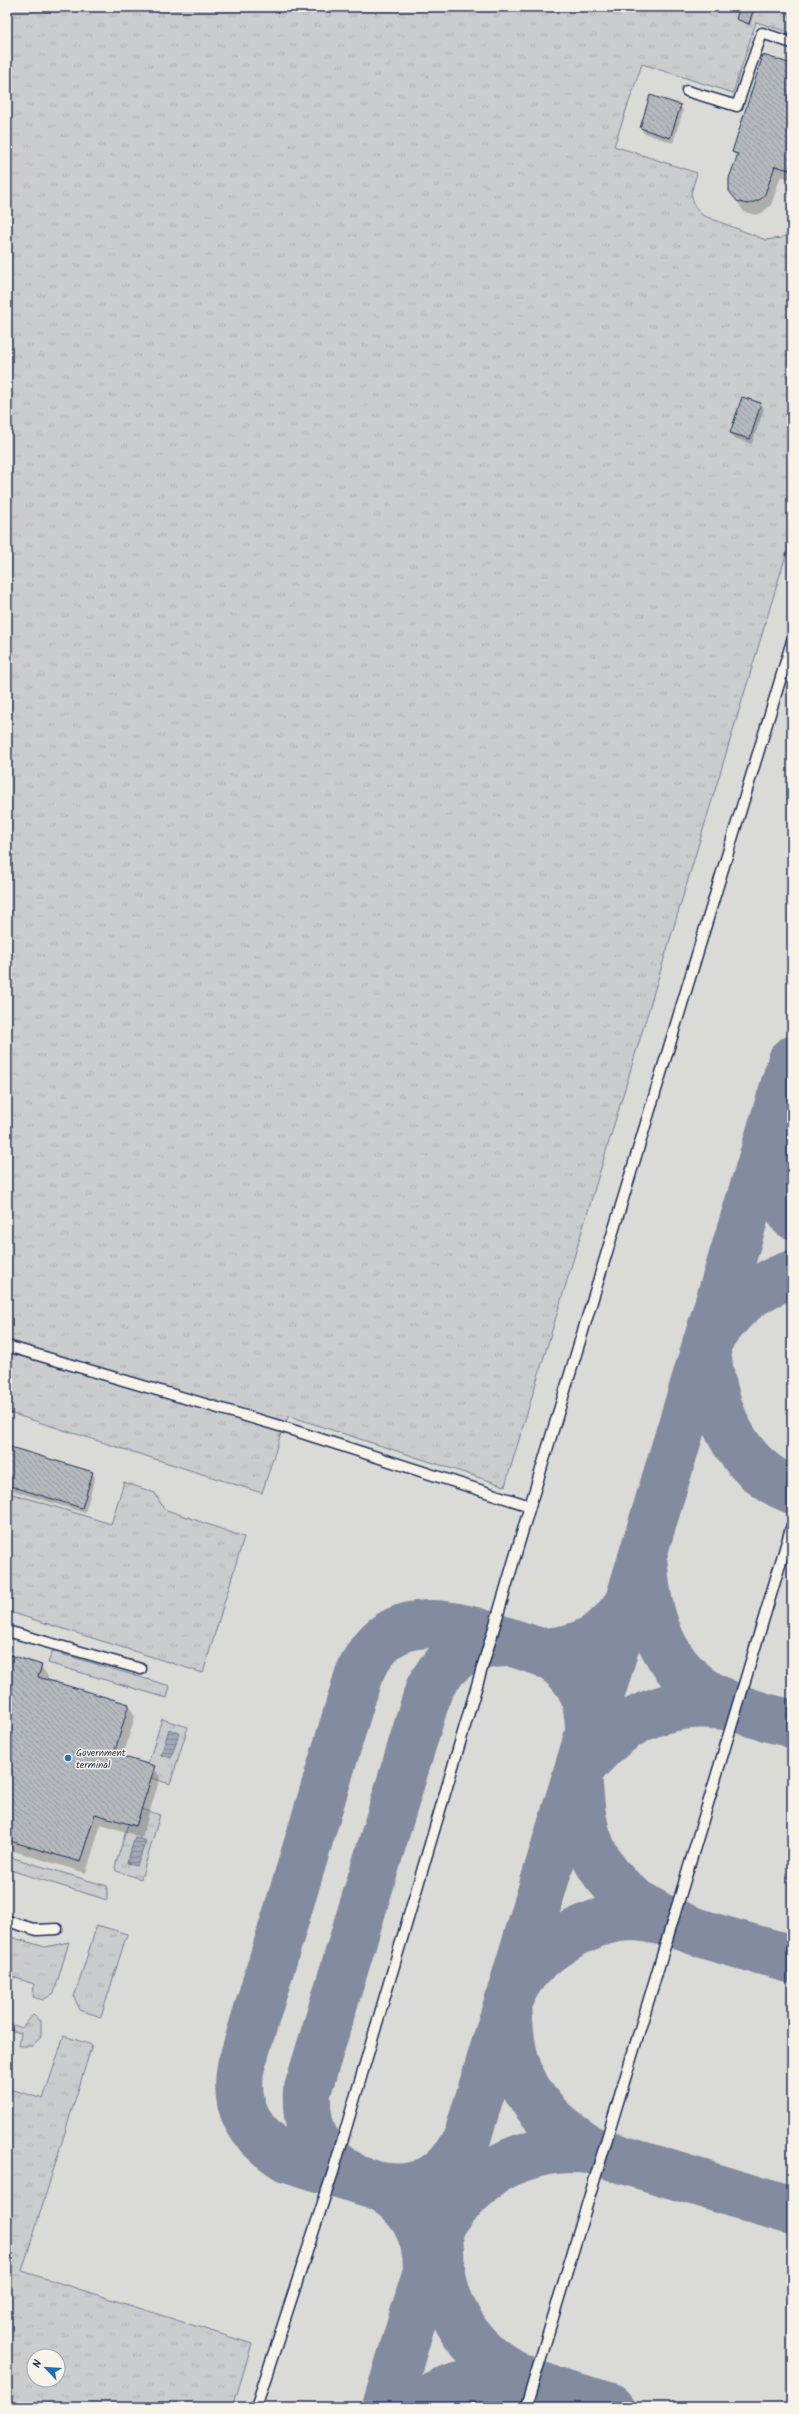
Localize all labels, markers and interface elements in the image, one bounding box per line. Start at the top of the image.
place label: Government terminal [76,1745,126,1773]
marker: Government terminal [63,1753,73,1763]
north arrow [26,2348,66,2388]
text: N [28,2357,47,2371]

